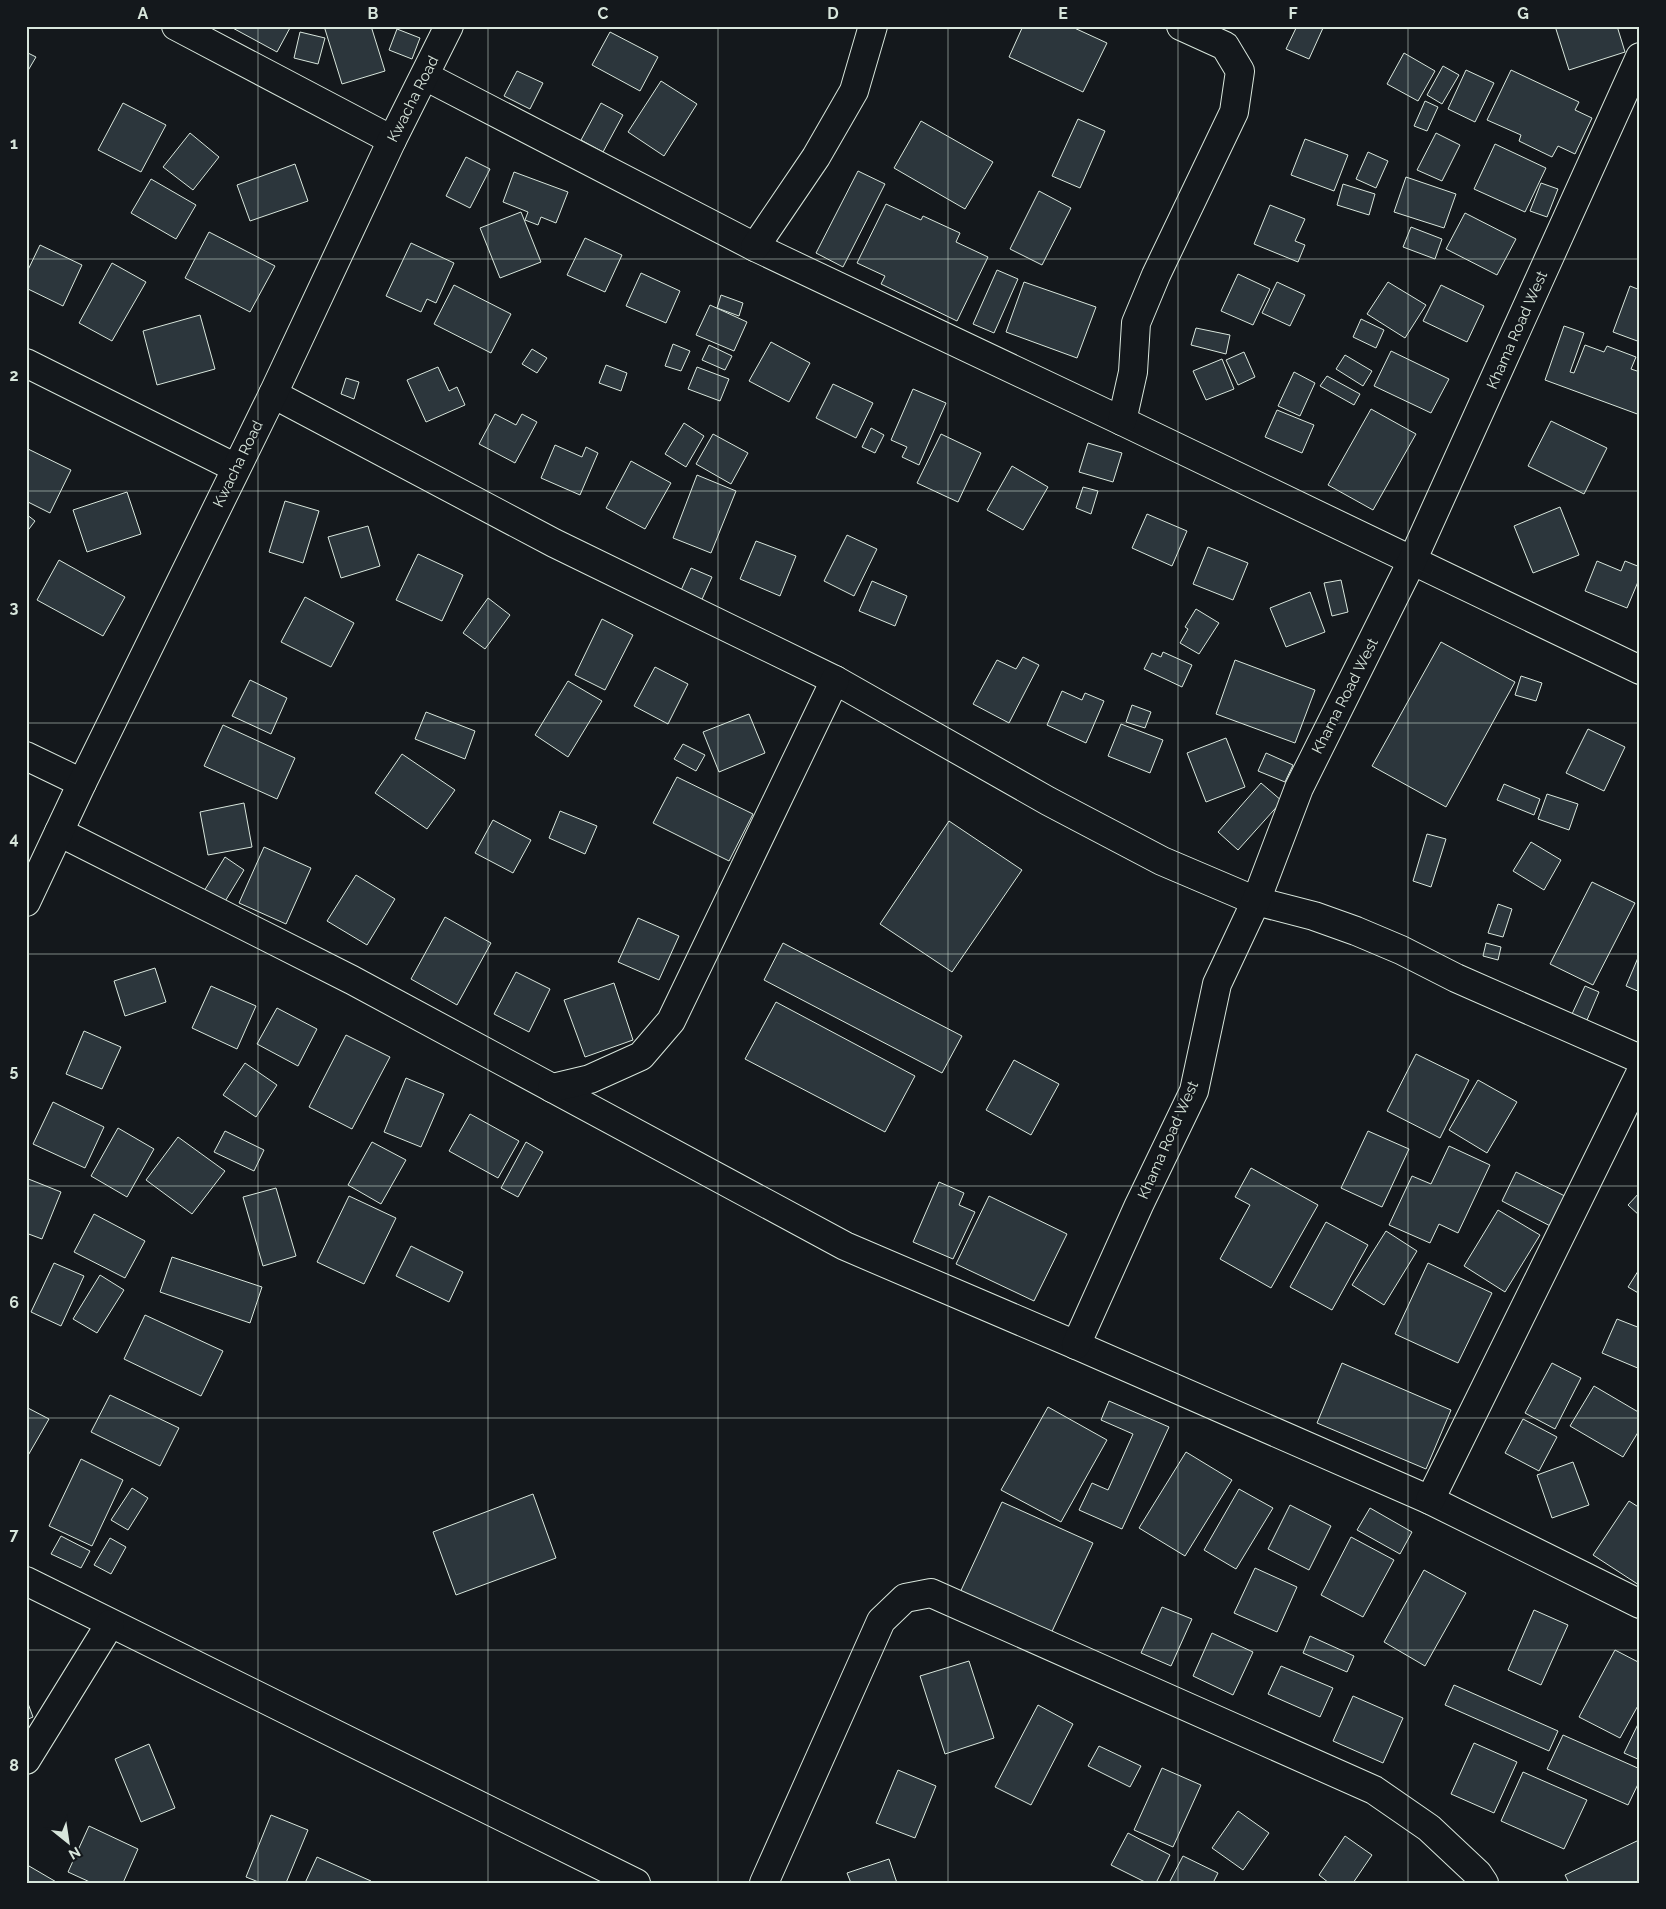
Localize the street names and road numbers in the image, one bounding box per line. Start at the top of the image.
street label: Kwacha Road [384,53,442,145]
street label: Khama Road West [1483,268,1551,392]
street label: Kwacha Road [209,418,267,510]
street label: Khama Road West [1308,635,1382,757]
street label: Khama Road West [1134,1078,1202,1202]

